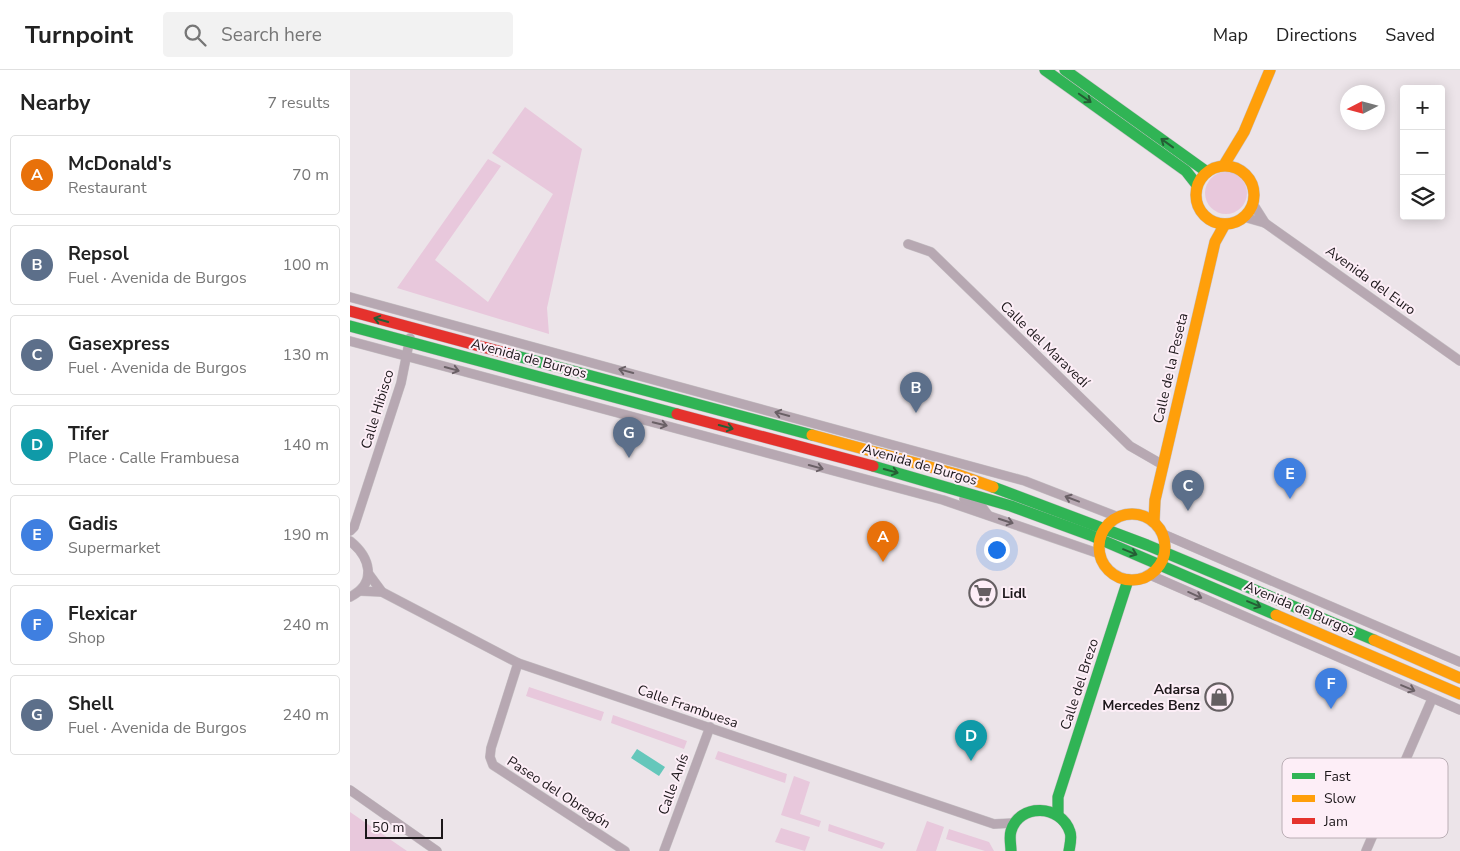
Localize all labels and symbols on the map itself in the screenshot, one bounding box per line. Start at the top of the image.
north arrow [1340,85,1385,130]
one-way arrow [1078,93,1092,103]
one-way arrow [1160,138,1174,148]
street label: Avenida del Euro [1322,241,1420,320]
street label: Calle del Maravedí [996,297,1094,392]
street label: Calle de la Peseta [1149,311,1192,425]
one-way arrow [374,314,390,324]
street label: Avenida de Burgos [469,334,589,383]
one-way arrow [443,365,459,374]
one-way arrow [618,366,634,376]
street label: Calle Hibisco [356,367,399,451]
pin: B [900,372,932,413]
one-way arrow [775,408,791,418]
pin: G [613,417,645,458]
one-way arrow [651,420,667,430]
one-way arrow [718,423,734,432]
street label: Avenida de Burgos [860,439,980,490]
pin: E [1274,458,1306,499]
one-way arrow [808,462,824,472]
one-way arrow [882,467,898,477]
pin: C [1172,470,1204,511]
one-way arrow [1065,494,1080,503]
one-way arrow [998,517,1014,527]
pin: A [867,521,899,562]
your location [984,537,1010,563]
one-way arrow [1122,548,1137,557]
street label: Avenida de Burgos [1241,576,1358,641]
supermarket icon: Lidl [968,578,998,608]
place label: Lidl [1002,584,1027,603]
one-way arrow [1187,590,1202,600]
one-way arrow [1246,600,1261,610]
street label: Calle del Brezo [1056,636,1103,732]
pin: F [1315,668,1347,709]
street label: Calle Frambuesa [635,680,741,733]
place label: Adarsa Mercedes Benz [1102,680,1200,715]
shop icon: Adarsa Mercedes Benz [1204,682,1234,712]
one-way arrow [1400,683,1415,693]
pin: D [955,720,987,761]
street label: Calle Anís [654,751,693,818]
street label: Paseo del Obregón [503,752,614,833]
legend [1282,758,1448,838]
text: Fast [1324,767,1350,786]
text: Slow [1324,789,1356,808]
text: Jam [1323,812,1348,831]
scale bar [365,816,442,839]

